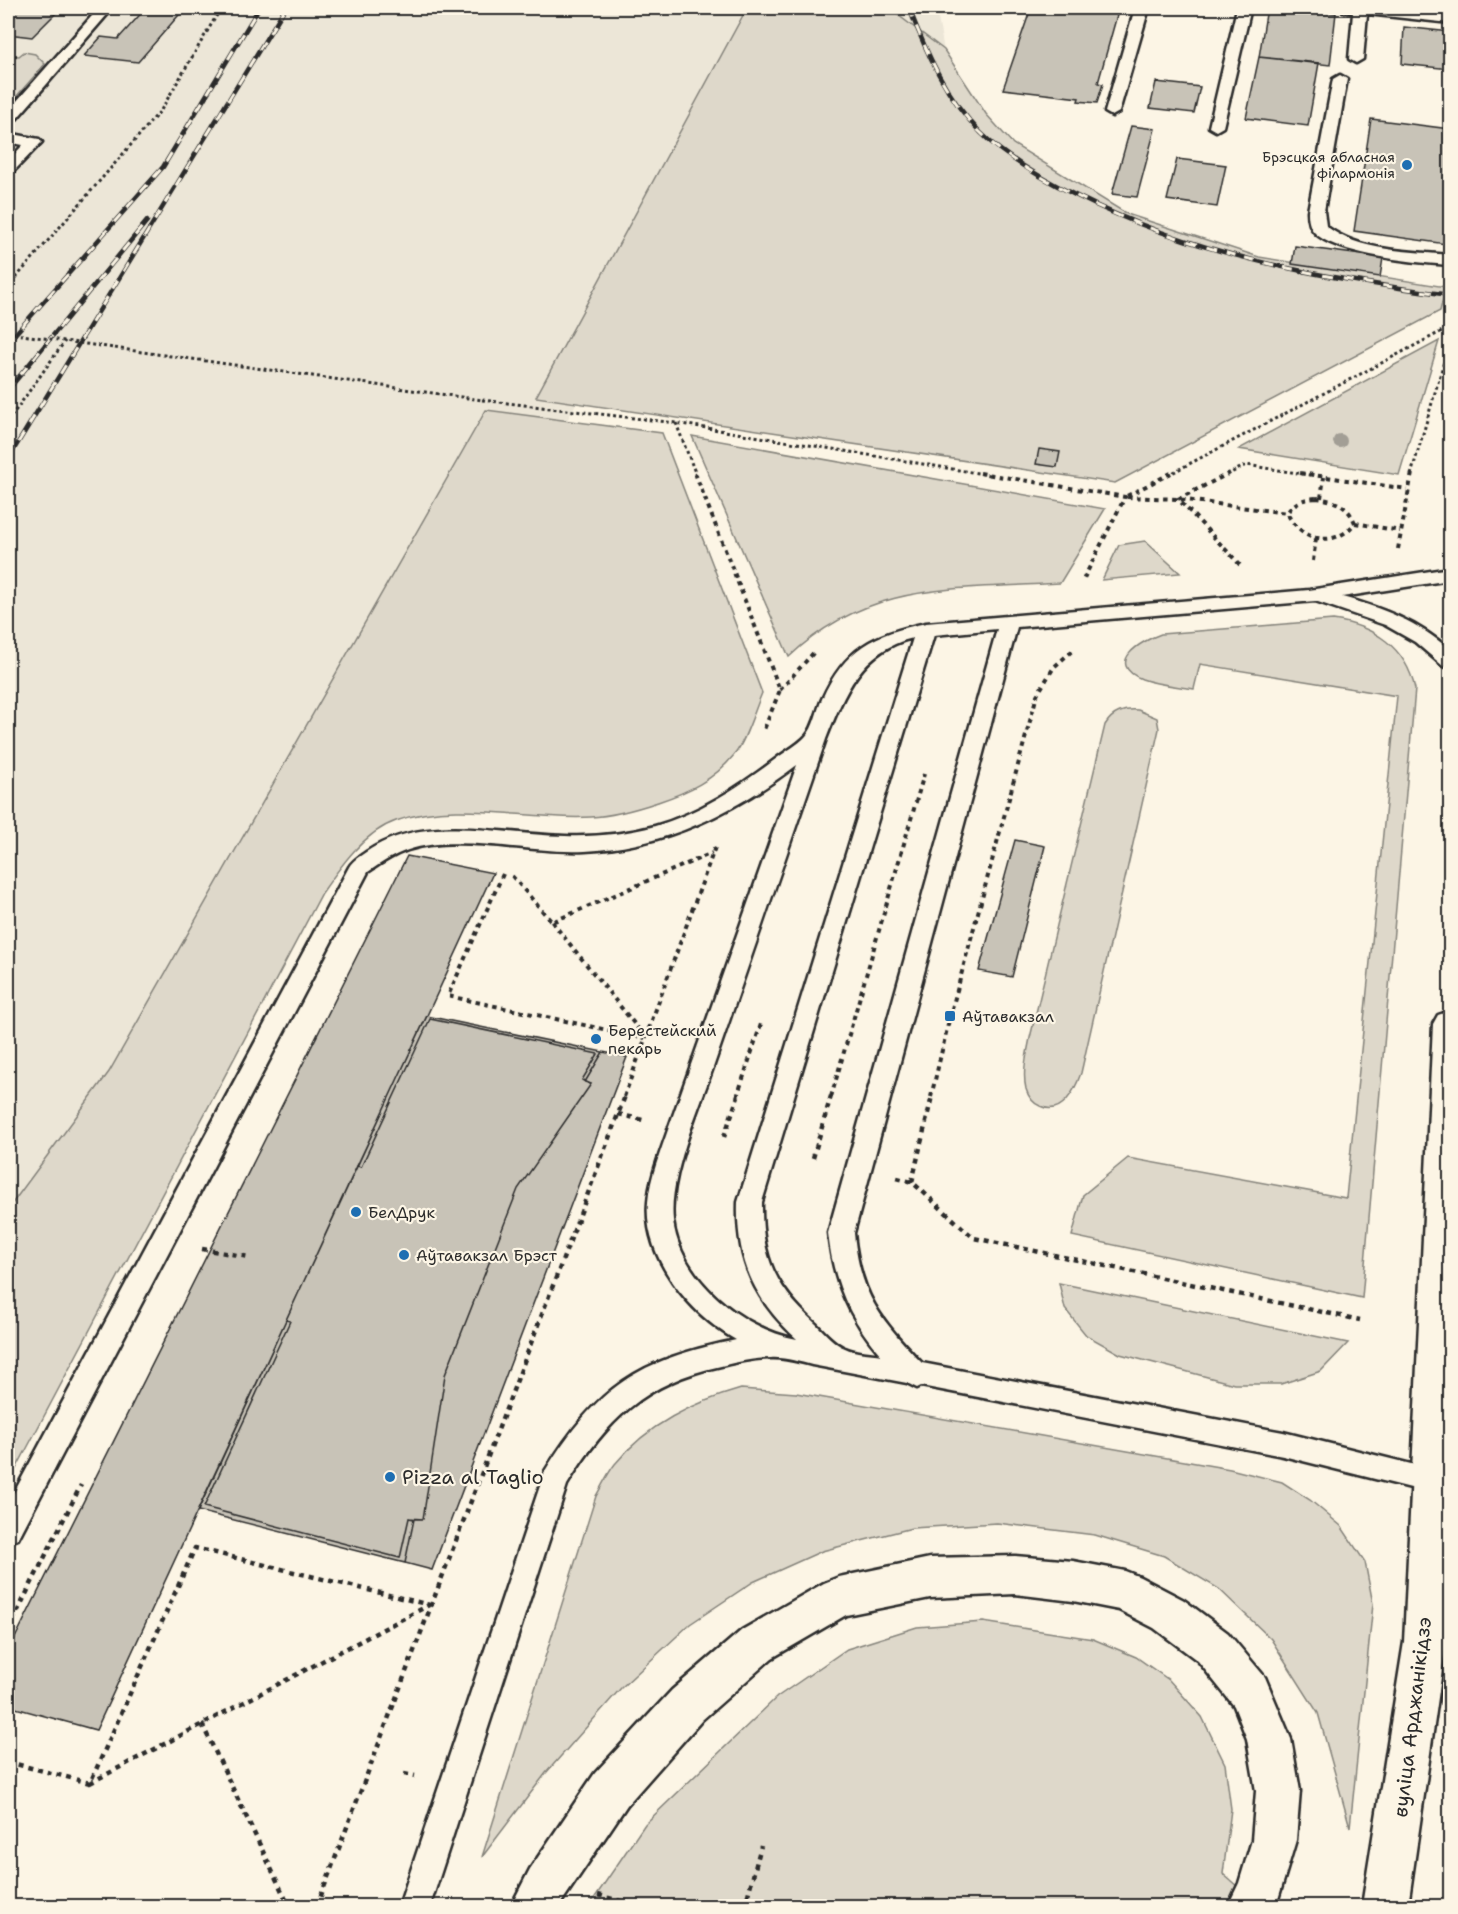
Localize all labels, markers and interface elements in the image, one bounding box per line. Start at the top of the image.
place label: Брэсцкая абласная філармонія [1262,148,1395,182]
marker: Брэсцкая абласная філармонія [1400,158,1414,172]
place label: Аўтавакзал [962,1006,1054,1027]
marker: Аўтавакзал [943,1009,957,1023]
place label: Берестейский пекарь [608,1020,717,1059]
marker: Берестейский пекарь [589,1032,603,1046]
place label: БелДрук [368,1202,435,1223]
marker: БелДрук [349,1205,363,1219]
place label: Аўтавакзал Брэст [416,1245,558,1266]
marker: Аўтавакзал Брэст [397,1248,411,1262]
place label: Pizza al Taglio [402,1464,544,1490]
marker: Pizza al Taglio [383,1470,397,1484]
street label: вуліца Арджанікідзэ [1387,1615,1437,1819]

